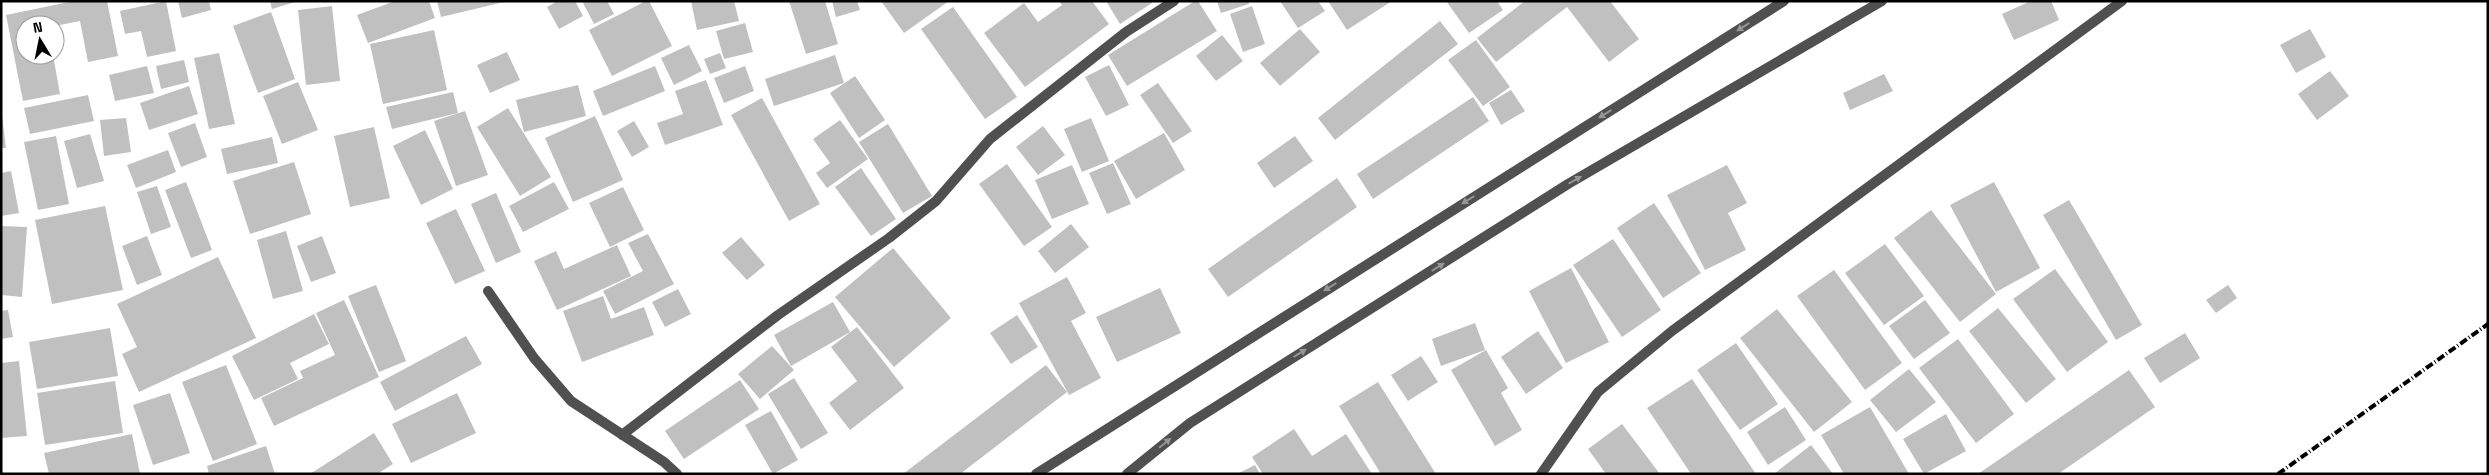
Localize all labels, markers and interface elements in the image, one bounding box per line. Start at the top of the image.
north arrow [15,15,65,65]
text: N [32,18,44,37]
one-way arrow [1736,23,1749,32]
one-way arrow [1599,109,1612,118]
one-way arrow [1569,176,1582,185]
one-way arrow [1461,195,1474,205]
one-way arrow [1431,262,1444,271]
one-way arrow [1324,282,1337,292]
one-way arrow [1294,349,1307,358]
one-way arrow [1158,438,1171,449]

